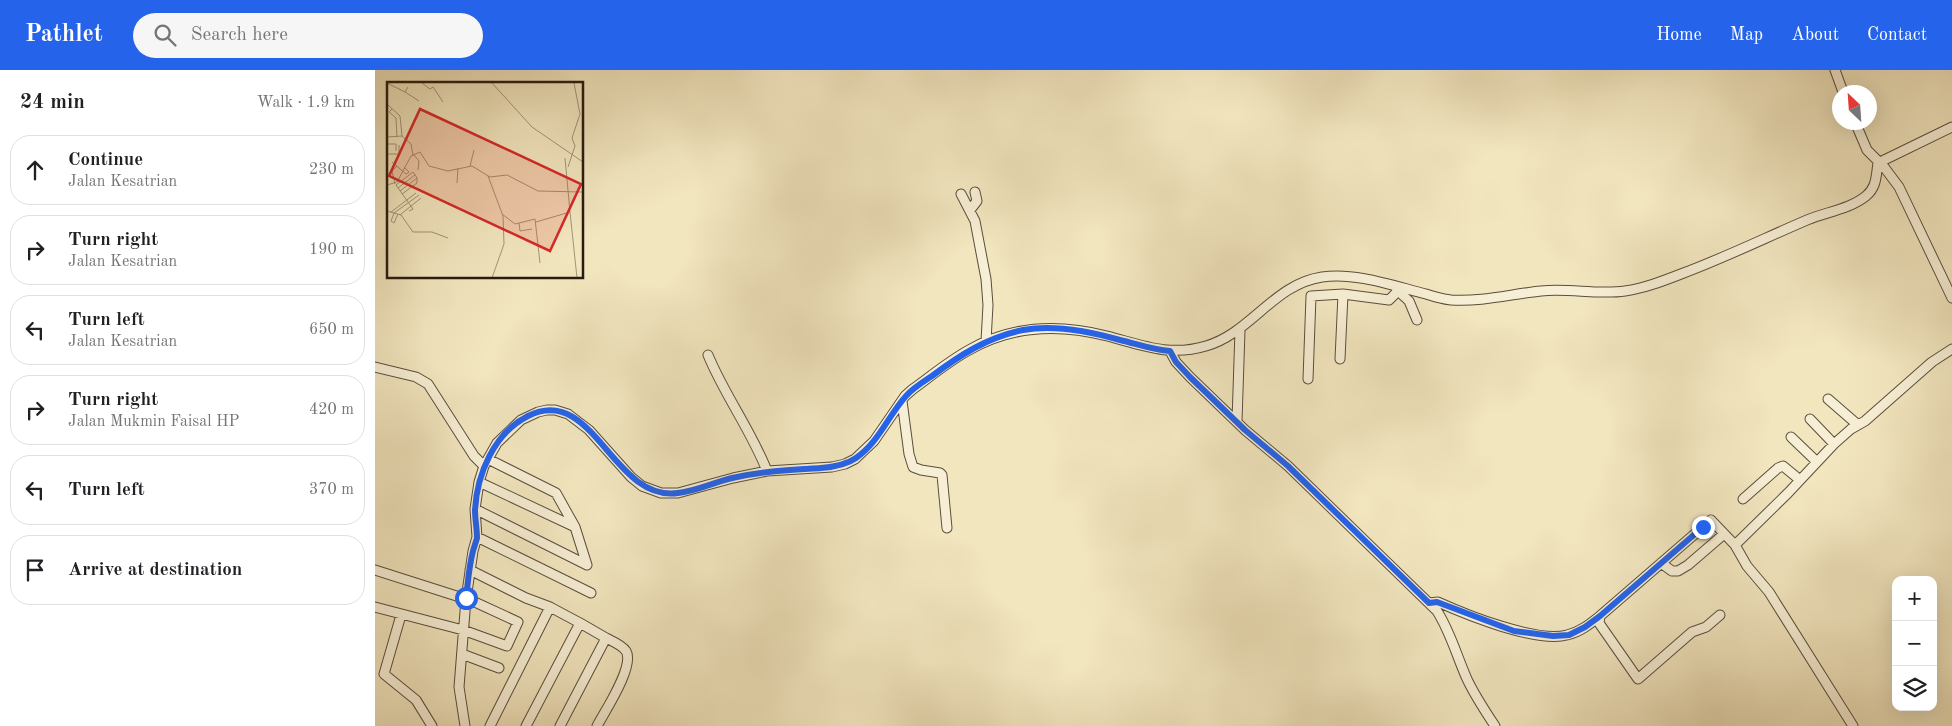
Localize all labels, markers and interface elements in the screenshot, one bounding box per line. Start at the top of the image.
search box [133,13,483,58]
icon: search [151,21,179,49]
text: Pathlet [25,23,103,47]
text: Search here [191,26,288,45]
text: Home [1656,26,1702,44]
text: Map [1730,26,1763,44]
text: About [1791,26,1839,44]
text: Contact [1867,26,1927,44]
inset map [387,82,584,279]
north arrow [1832,85,1877,130]
text: 24 min [20,92,85,113]
text: Walk · 1.9 km [257,95,355,111]
text: Continue [68,151,143,170]
icon: ahead [21,156,49,184]
text: 230 m [309,162,354,178]
text: Jalan Kesatrian [68,174,177,190]
text: Turn right [68,231,158,250]
icon: right [21,236,49,264]
text: 190 m [309,242,354,258]
text: Jalan Kesatrian [68,254,177,270]
text: Turn left [68,311,145,330]
icon: left [21,316,49,344]
text: 650 m [309,322,354,338]
text: Jalan Kesatrian [68,334,177,350]
text: Turn right [68,391,158,410]
icon: right [21,396,49,424]
text: 420 m [309,402,354,418]
text: Jalan Mukmin Faisal HP [68,414,239,430]
icon: left [21,476,49,504]
text: Turn left [68,481,145,500]
text: 370 m [309,482,354,498]
route end [1692,516,1715,539]
icon: arrive [21,556,49,584]
text: Arrive at destination [68,561,242,580]
map controls [1892,576,1937,711]
button: + [1892,576,1937,621]
route start [455,587,478,610]
button: − [1892,621,1937,666]
button: layers [1892,666,1937,711]

